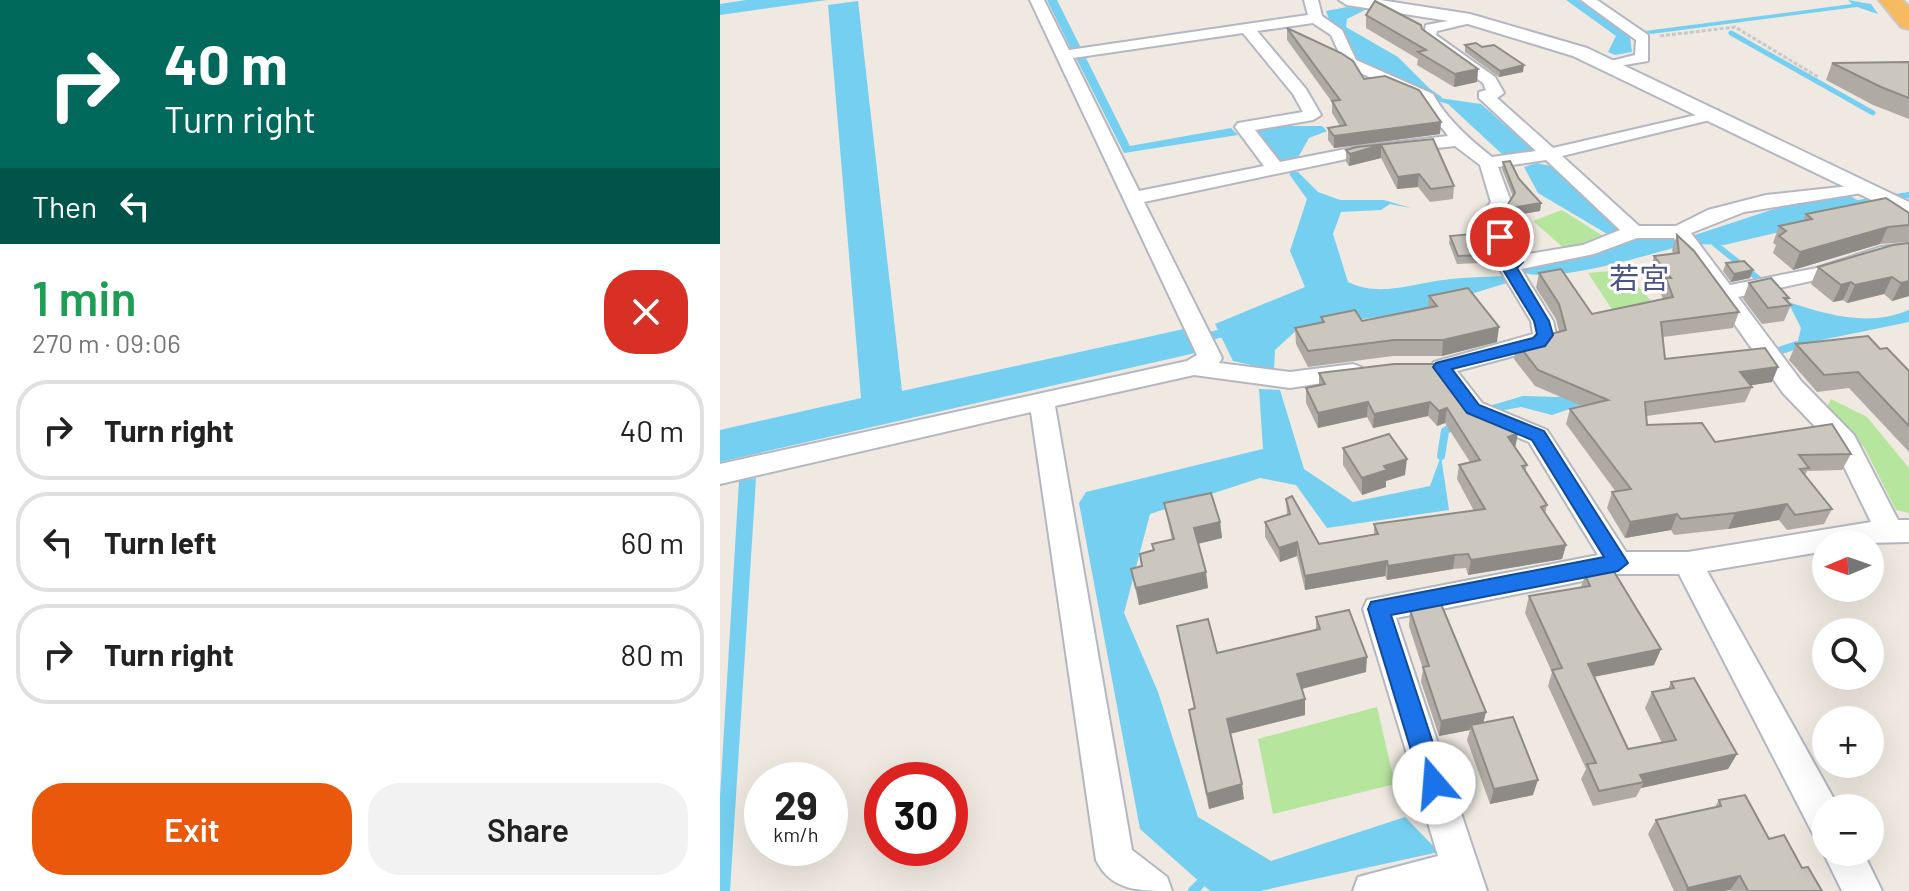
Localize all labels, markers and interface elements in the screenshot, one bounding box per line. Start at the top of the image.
text: 40 m [164,29,288,96]
icon: right [32,32,136,136]
text: Turn right [164,97,316,140]
icon: left [113,184,157,228]
text: Then [32,188,97,224]
pin [1466,203,1534,271]
icon: arrive [1478,215,1522,259]
district label: 若宮 [1609,259,1669,295]
text: 1 min [32,268,137,326]
button: close [604,270,688,354]
text: 270 m · 09:06 [32,327,181,358]
icon: right [36,408,80,452]
text: Turn right [104,412,234,448]
text: 40 m [620,412,684,448]
icon: left [36,520,80,564]
text: Turn left [104,524,217,560]
text: 60 m [621,524,684,560]
north arrow [1812,530,1884,602]
map controls [1812,530,1884,866]
button: search [1812,618,1884,690]
icon: right [36,632,80,676]
text: Turn right [104,636,234,672]
text: 80 m [621,636,684,672]
button: + [1812,706,1884,778]
position arrow [1392,741,1476,825]
speed limit sign: 30 [864,762,968,866]
text: 29 [774,780,818,828]
button: Exit [32,783,352,875]
button: Share [368,783,688,875]
button: − [1812,794,1884,866]
text: km/h [773,822,819,846]

